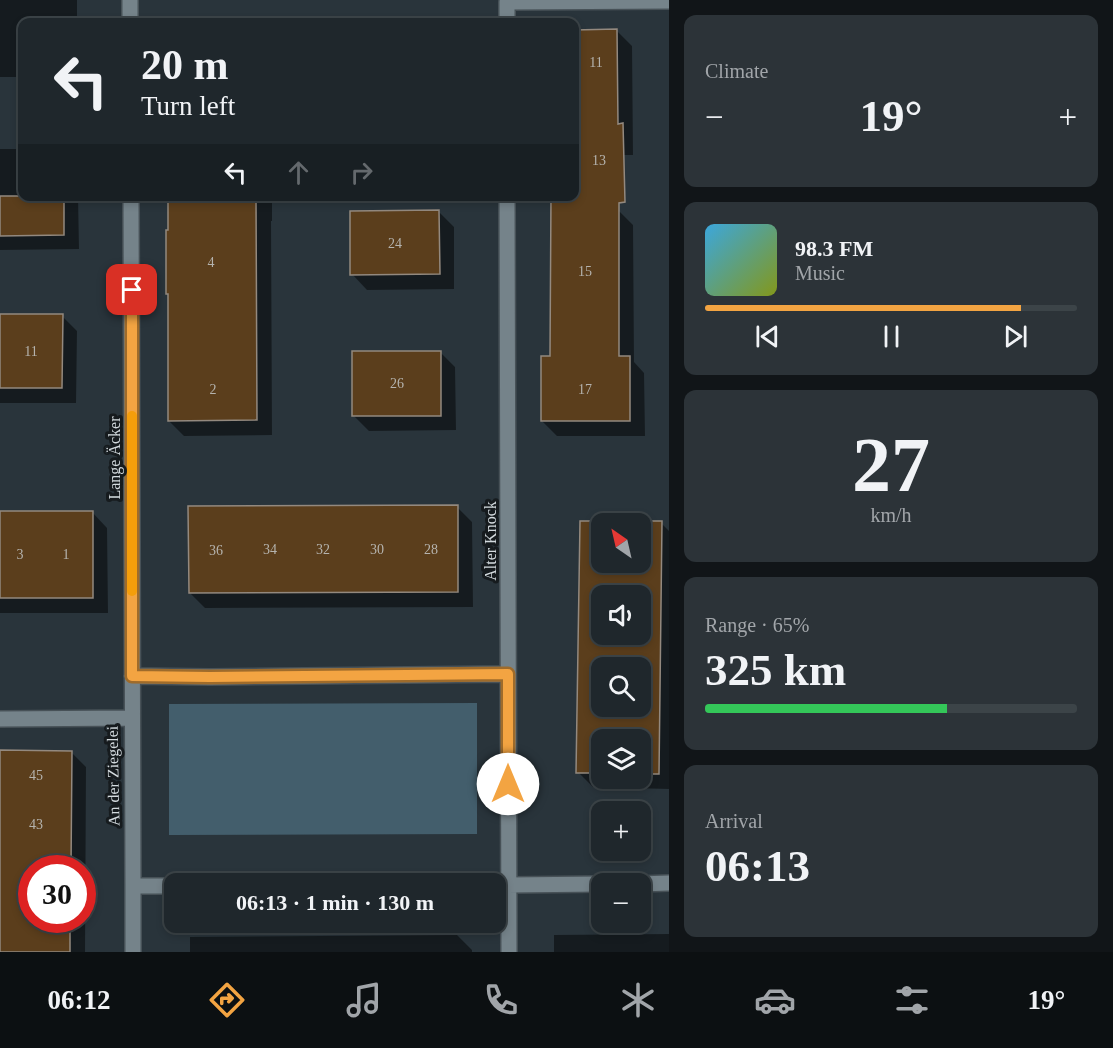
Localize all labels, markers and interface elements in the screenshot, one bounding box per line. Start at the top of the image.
icon: left [42,42,120,120]
text: 20 m [141,42,229,88]
house number: 11 [589,55,603,70]
text: Climate [705,60,768,82]
text: Turn left [141,91,235,121]
text: 19° [860,91,923,141]
text: − [705,99,724,135]
text: + [1058,99,1077,135]
house number: 13 [592,153,606,168]
icon: left [219,156,252,189]
icon: ahead [282,156,315,189]
icon: right [345,156,378,189]
house number: 24 [388,236,402,251]
text: 98.3 FM [795,236,873,261]
house number: 4 [208,255,215,270]
text: Music [795,262,845,284]
pin [106,264,157,315]
house number: 15 [578,264,592,279]
icon: arrive [115,273,148,306]
icon: previous [751,320,784,353]
icon: pause [875,320,908,353]
icon: next [999,320,1032,353]
house number: 11 [24,344,38,359]
house number: 26 [390,376,404,391]
house number: 2 [210,382,217,397]
house number: 17 [578,382,592,397]
street label: Lange Äcker [106,416,124,500]
text: 27 [852,421,930,508]
street label: Alter Knock [482,501,499,581]
text: km/h [870,504,912,526]
north arrow [591,513,651,573]
map controls [591,513,651,933]
house number: 34 [263,542,277,557]
house number: 32 [316,542,330,557]
house number: 30 [370,542,384,557]
house number: 28 [424,542,438,557]
house number: 36 [209,543,223,558]
house number: 3 [17,547,24,562]
house number: 1 [63,547,70,562]
button: sound [591,585,651,645]
text: Range · 65% [705,614,809,636]
text: 325 km [705,645,846,695]
button: search [591,657,651,717]
street label: An der Ziegelei [104,725,123,826]
button: layers [591,729,651,789]
position arrow [476,752,540,816]
house number: 45 [29,768,43,783]
button: + [591,801,651,861]
text: Arrival [705,810,763,832]
house number: 43 [29,817,43,832]
text: 06:13 [705,841,810,891]
speed limit sign: 30 [18,855,96,933]
button: − [591,873,651,933]
text: 06:13 · 1 min · 130 m [236,890,434,915]
icon: directions [206,979,248,1021]
icon: music [343,979,385,1021]
icon: phone [480,979,522,1021]
icon: climate [617,979,659,1021]
icon: car [754,979,796,1021]
icon: filters [891,979,933,1021]
text: 06:12 [48,985,111,1015]
text: 19° [1028,985,1065,1015]

